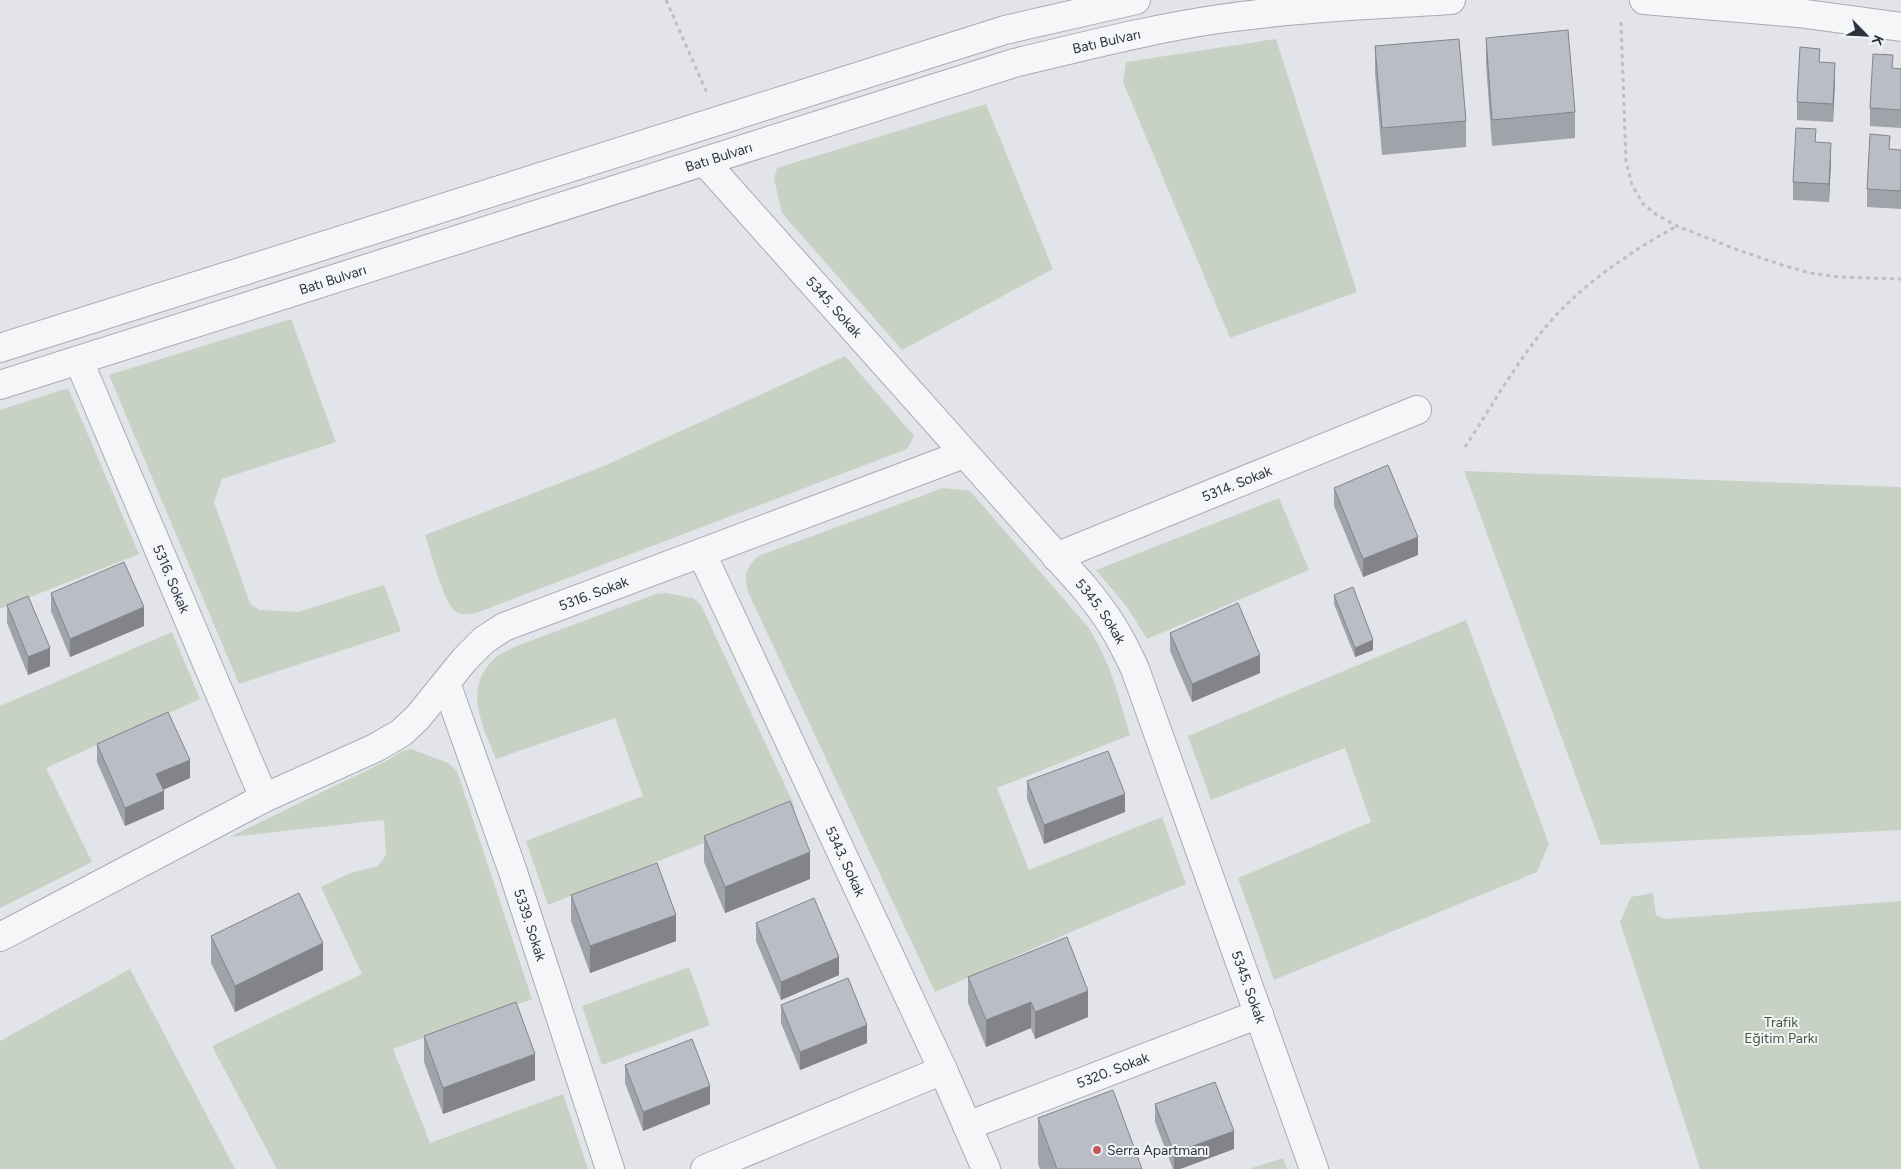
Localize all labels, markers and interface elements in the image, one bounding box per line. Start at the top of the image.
north arrow [1841,10,1891,60]
street label: Batı Bulvarı [1071,25,1142,57]
text: K [1867,32,1887,48]
street label: Batı Bulvarı [683,138,754,175]
street label: Batı Bulvarı [297,261,368,298]
street label: 5345. Sokak [802,273,866,341]
street label: 5314. Sokak [1199,462,1274,505]
street label: 5316. Sokak [149,542,193,616]
street label: 5316. Sokak [556,572,631,614]
street label: 5345. Sokak [1072,575,1130,647]
street label: 5343. Sokak [822,823,869,899]
street label: 5339. Sokak [510,886,550,963]
street label: 5345. Sokak [1228,948,1270,1026]
park label: Trafik Eğitim Parkı [1744,1014,1818,1047]
street label: 5320. Sokak [1074,1048,1151,1092]
place label: Serra Apartmanı [1107,1142,1208,1159]
marker: Serra Apartmanı [1091,1144,1103,1156]

